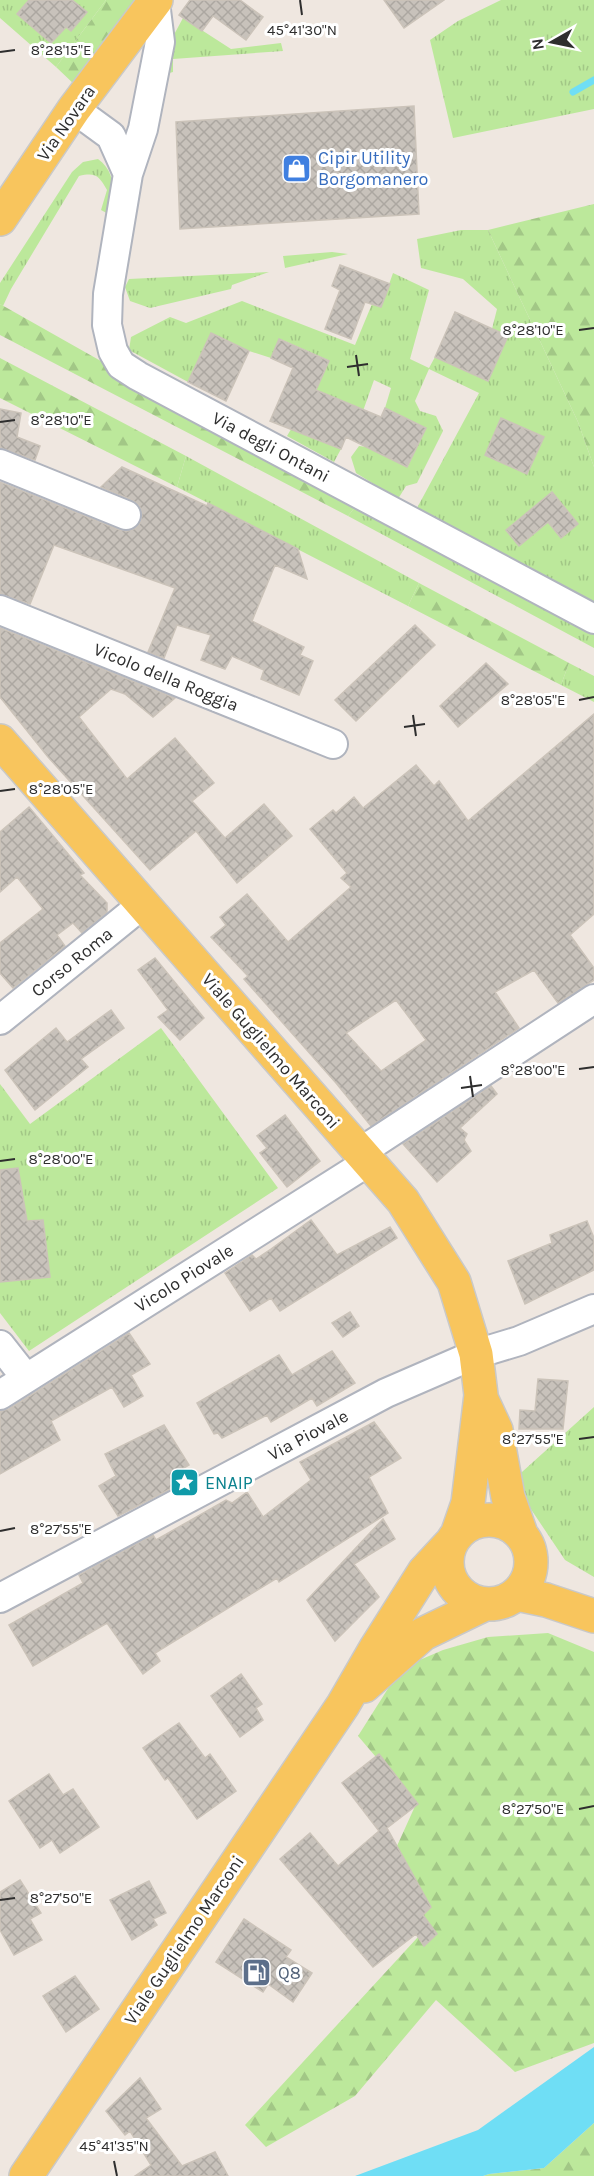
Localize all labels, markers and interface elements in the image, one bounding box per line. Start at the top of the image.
north arrow [522,12,582,72]
text: 45°41'30"N [267,21,337,39]
text: N [527,37,548,51]
text: 8°28'15"E [31,41,91,59]
street label: Via Novara [32,81,100,165]
place label: Cipir Utility Borgomanero [318,147,428,190]
shop icon: Cipir Utility Borgomanero [281,152,313,184]
text: 8°28'10"E [502,321,564,339]
street label: Via degli Ontani [209,407,333,487]
text: 8°28'10"E [30,411,92,429]
street label: Vicolo della Roggia [90,638,242,716]
text: 8°28'05"E [501,691,565,709]
text: 8°28'05"E [29,780,93,798]
street label: Corso Roma [27,922,117,1002]
street label: Viale Guglielmo Marconi [197,969,345,1133]
text: 8°28'00"E [500,1061,566,1079]
text: 8°28'00"E [28,1150,94,1168]
street label: Vicolo Piovale [131,1239,237,1317]
street label: Via Piovale [264,1405,352,1465]
text: 8°27'55"E [502,1430,564,1448]
place icon: ENAIP [168,1467,200,1499]
place label: ENAIP [205,1472,253,1494]
text: 8°27'55"E [30,1520,92,1538]
text: 8°27'50"E [502,1800,564,1818]
street label: Viale Guglielmo Marconi [119,1851,249,2029]
text: 8°27'50"E [30,1889,92,1907]
fuel station icon: Q8 [241,1957,273,1989]
place label: Q8 [278,1962,301,1984]
text: 45°41'35"N [79,2137,149,2155]

